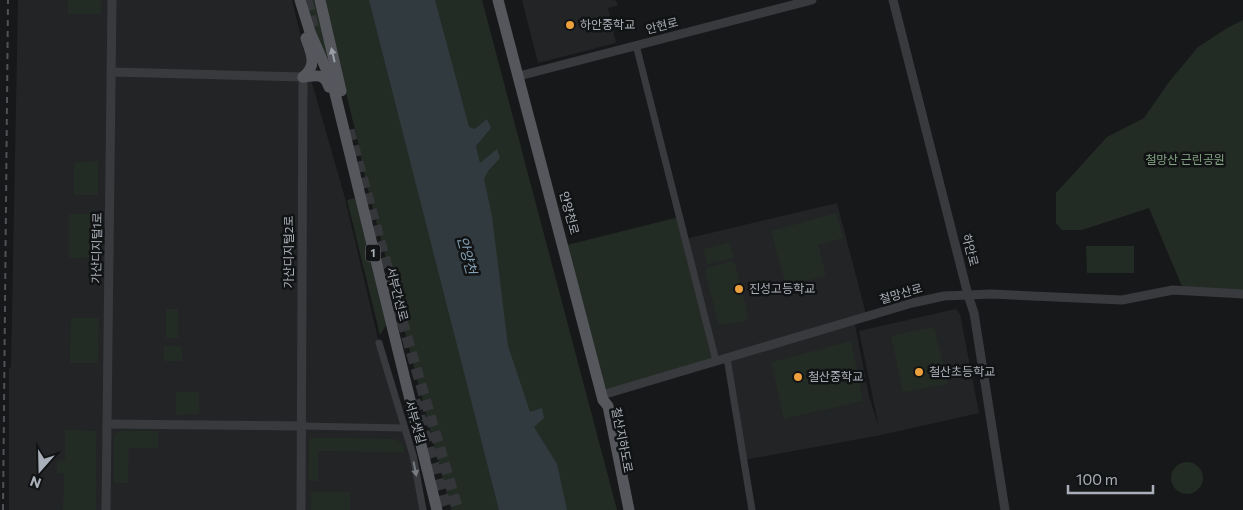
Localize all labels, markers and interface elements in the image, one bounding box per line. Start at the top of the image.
street label: 안현로 [644,14,680,36]
place label: 하안중학교 [580,17,635,31]
marker: 하안중학교 [564,19,576,31]
one-way arrow [329,47,337,62]
park label: 철망산 근린공원 [1145,152,1225,166]
street label: 안양천로 [557,190,582,236]
street label: 가산디지털1로 [88,212,104,284]
street label: 가산디지털2로 [281,216,295,288]
street label: 하안로 [960,232,982,268]
water label: 안양천 [454,234,481,277]
road number: 1 [366,244,380,262]
street label: 서부간선로 [385,265,411,322]
street label: 철망산로 [878,280,924,306]
place label: 진성고등학교 [749,281,815,295]
marker: 진성고등학교 [733,283,745,295]
place label: 철산초등학교 [929,364,995,378]
marker: 철산초등학교 [913,366,925,378]
place label: 철산중학교 [808,369,863,383]
marker: 철산중학교 [792,371,804,383]
street label: 서부샛길 [403,399,429,445]
street label: 철산지하도로 [610,406,636,474]
north arrow [15,445,65,495]
one-way arrow [412,461,420,477]
scale bar [1068,462,1153,494]
text: 100 m [1076,470,1118,488]
text: N [28,473,43,492]

